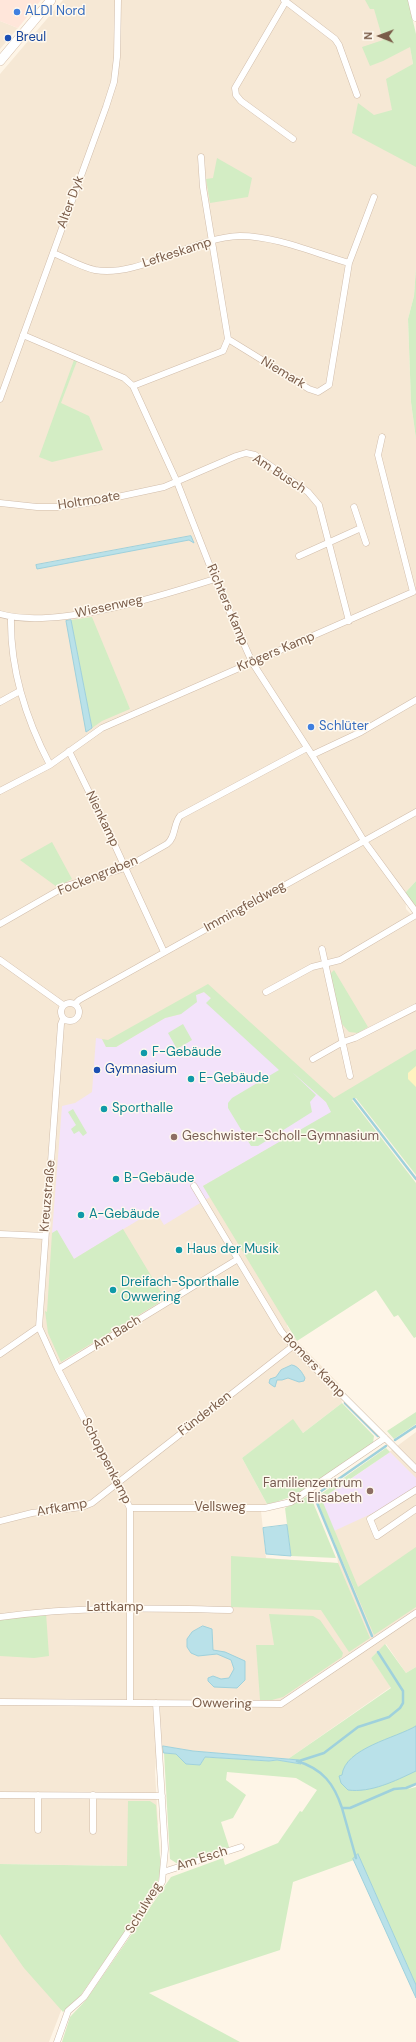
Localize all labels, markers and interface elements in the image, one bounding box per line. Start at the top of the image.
place label: ALDI Nord [25,4,85,20]
marker: ALDI Nord [12,7,22,17]
north arrow [360,16,400,56]
place label: Breul [16,30,46,46]
text: N [361,32,375,40]
marker: Breul [3,33,13,43]
street label: Alter Dyk [54,174,88,230]
street label: Lefkeskamp [141,235,213,271]
street label: Niemark [258,354,308,392]
street label: Am Busch [249,451,309,497]
street label: Holtmoate [57,488,121,514]
street label: Richters Kamp [203,562,251,648]
street label: Wiesenweg [74,592,144,622]
street label: Krögers Kamp [235,629,317,675]
place label: Schlüter [319,719,369,735]
marker: Schlüter [306,722,316,732]
street label: Nienkamp [82,789,122,849]
street label: Fockengraben [56,853,140,899]
street label: Immingfeldweg [201,878,289,936]
place label: F-Gebäude [152,1045,221,1061]
marker: F-Gebäude [139,1048,149,1058]
place label: Gymnasium [105,1062,177,1078]
marker: Gymnasium [92,1065,102,1075]
place label: E-Gebäude [199,1071,269,1087]
marker: E-Gebäude [186,1074,196,1084]
place label: Sporthalle [112,1101,173,1117]
marker: Sporthalle [99,1104,109,1114]
place label: Geschwister-Scholl-Gymnasium [182,1129,379,1145]
marker: Geschwister-Scholl-Gymnasium [169,1132,179,1142]
street label: Kreuzstraße [37,1159,59,1233]
place label: B-Gebäude [124,1171,194,1187]
marker: B-Gebäude [111,1174,121,1184]
place label: A-Gebäude [89,1207,160,1223]
marker: A-Gebäude [76,1210,86,1220]
place label: Haus der Musik [187,1242,279,1258]
marker: Haus der Musik [174,1245,184,1255]
place label: Dreifach-Sporthalle Owwering [121,1275,239,1306]
marker: Dreifach-Sporthalle Owwering [108,1285,118,1295]
street label: Am Bach [90,1312,144,1354]
street label: Bomers Kamp [279,1331,349,1401]
street label: Fünderken [175,1388,235,1440]
street label: Schoppenkamp [78,1415,134,1507]
place label: Familienzentrum St. Elisabeth [263,1476,362,1507]
marker: Familienzentrum St. Elisabeth [365,1486,375,1496]
street label: Arfkamp [35,1496,89,1520]
street label: Vellsweg [194,1500,246,1516]
street label: Lattkamp [86,1600,144,1616]
street label: Owwering [192,1696,252,1712]
street label: Am Esch [175,1843,229,1875]
street label: Schulweg [123,1880,165,1936]

